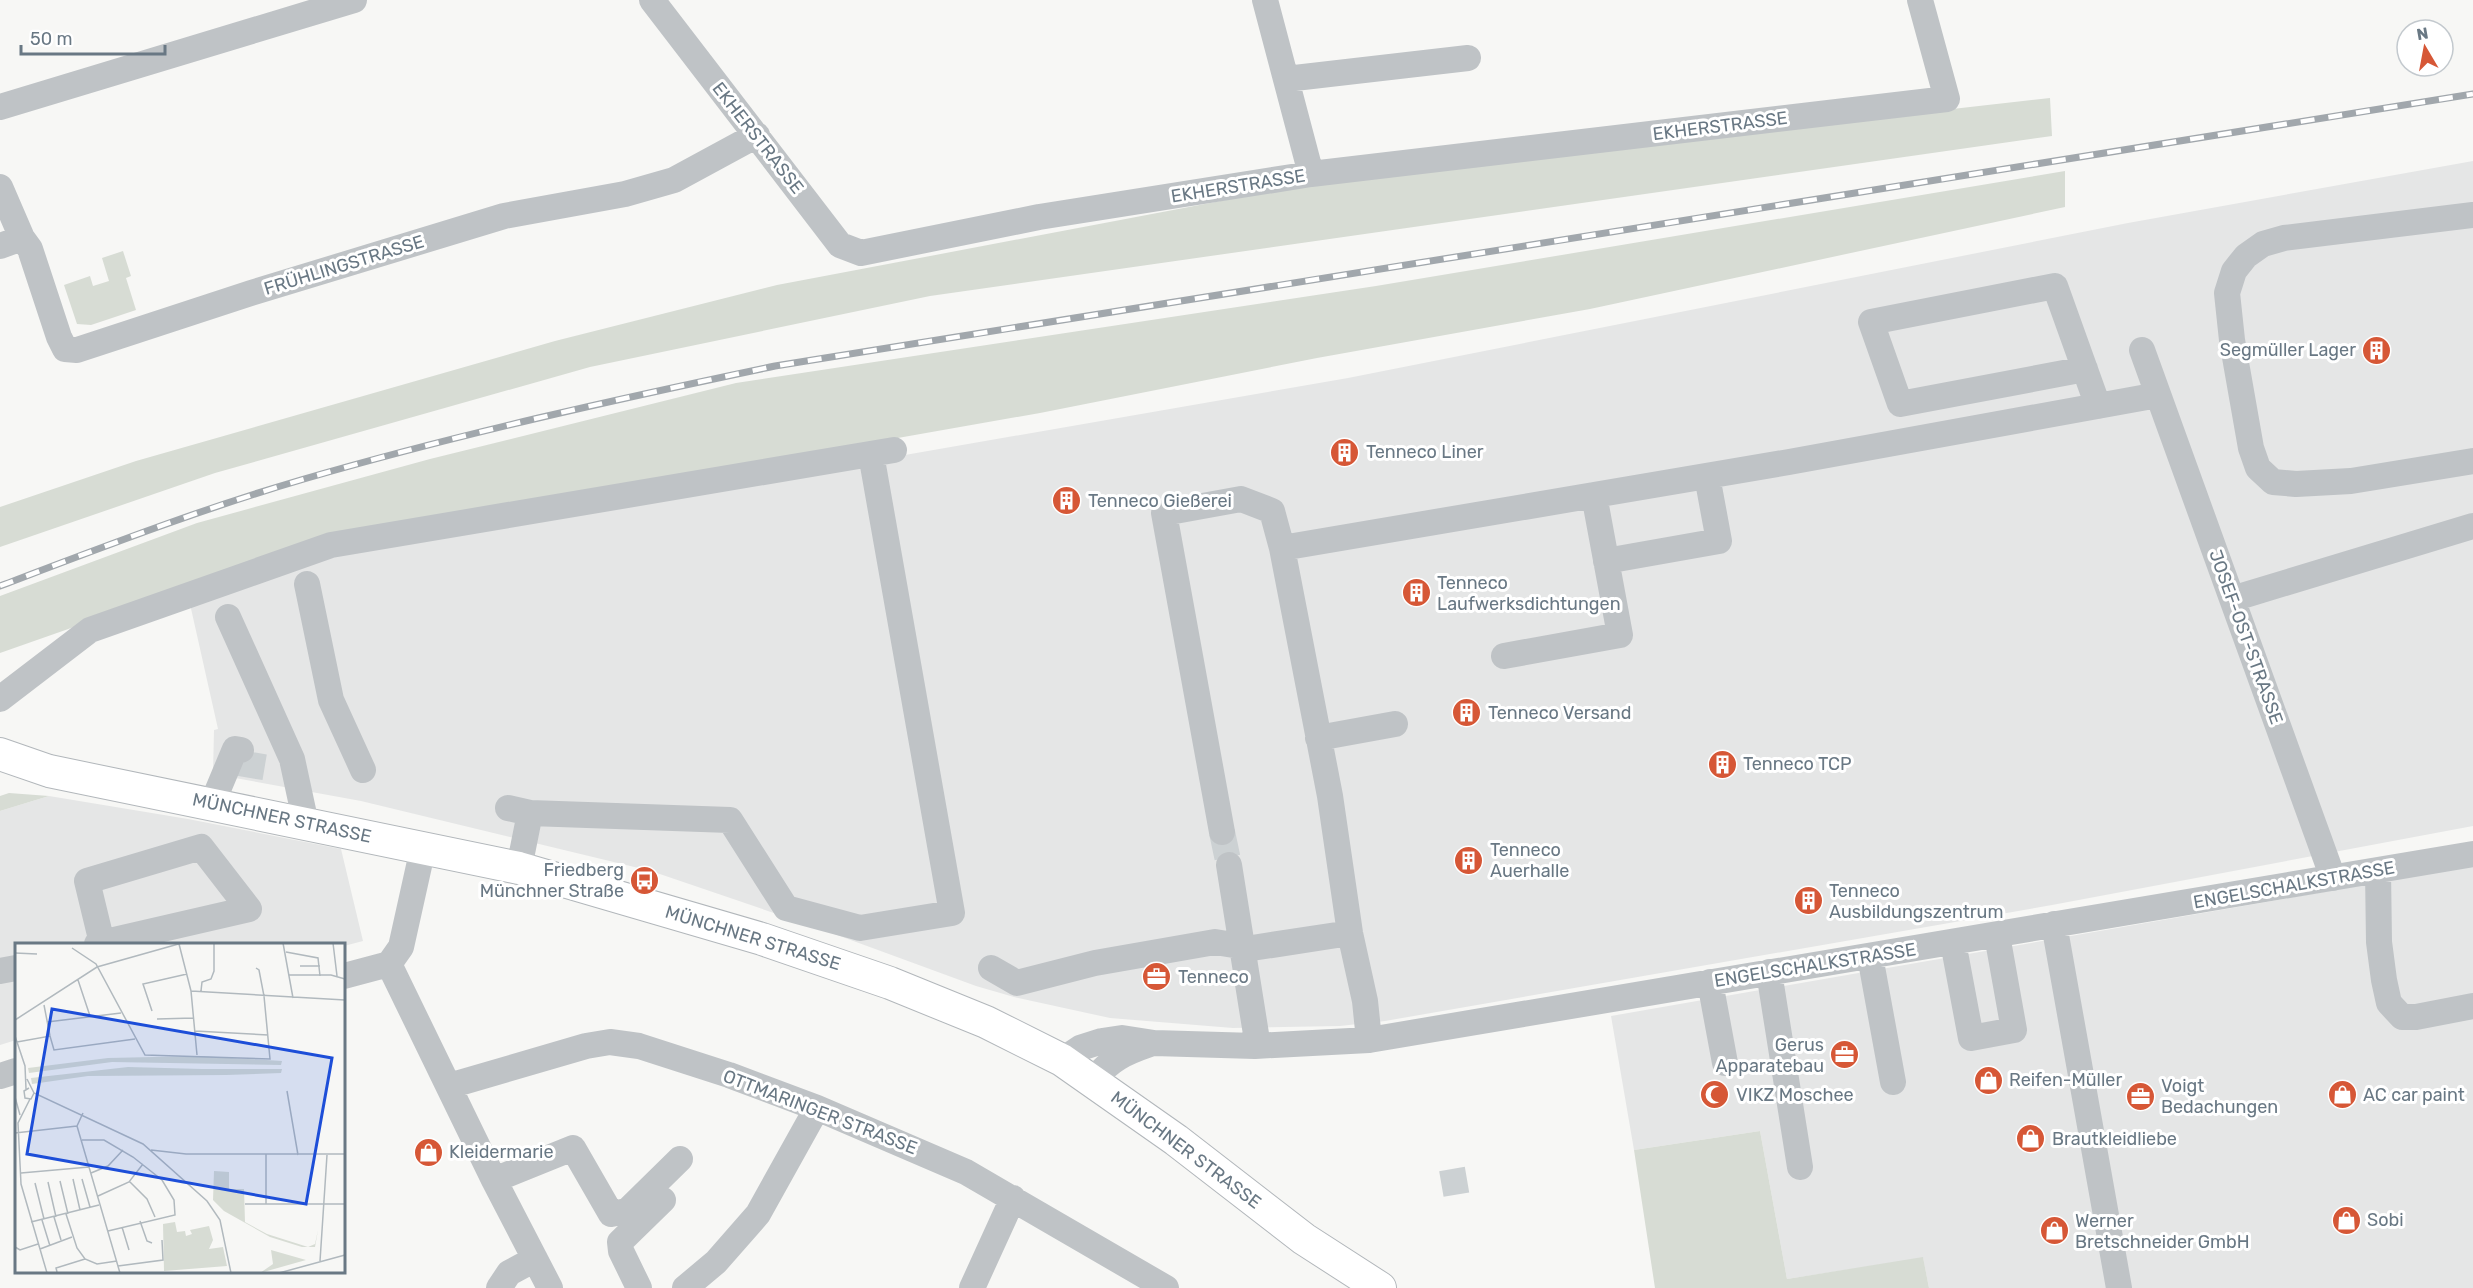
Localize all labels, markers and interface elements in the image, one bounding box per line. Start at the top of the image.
scale bar [21,18,165,56]
north arrow [2395,18,2455,78]
text: N [2415,23,2430,44]
text: 50 m [30,28,73,50]
street label: EKHERSTRASSE [708,78,808,198]
street label: EKHERSTRASSE [1651,107,1789,145]
street label: EKHERSTRASSE [1169,165,1307,207]
street label: FRÜHLINGSTRASSE [261,230,427,300]
building icon: Segmüller Lager [2361,334,2393,366]
place label: Segmüller Lager [2220,339,2356,361]
building icon: Tenneco Liner [1329,436,1361,468]
place label: Tenneco Liner [1366,441,1484,463]
building icon: Tenneco Gießerei [1051,485,1083,517]
place label: Tenneco Gießerei [1088,490,1232,512]
street label: JOSEF-OST-STRASSE [2204,547,2288,727]
place label: Tenneco Laufwerksdichtungen [1437,572,1621,615]
building icon: Tenneco Laufwerksdichtungen [1400,577,1432,609]
building icon: Tenneco Versand [1451,697,1483,729]
place label: Tenneco Versand [1488,702,1631,724]
building icon: Tenneco TCP [1706,748,1738,780]
place label: Tenneco TCP [1743,753,1852,775]
street label: MÜNCHNER STRASSE [191,788,373,848]
place label: Tenneco Auerhalle [1490,839,1569,882]
building icon: Tenneco Auerhalle [1453,844,1485,876]
street label: ENGELSCHALKSTRASSE [2192,856,2396,914]
place label: Friedberg Münchner Straße [480,859,624,902]
bus stop icon: Friedberg Münchner Straße [629,864,661,896]
place label: Tenneco Ausbildungszentrum [1829,880,2003,923]
building icon: Tenneco Ausbildungszentrum [1792,885,1824,917]
street label: MÜNCHNER STRASSE [663,901,843,975]
street label: ENGELSCHALKSTRASSE [1713,938,1917,992]
inset map [15,943,345,1273]
office icon: Tenneco [1141,961,1173,993]
place label: Tenneco [1178,966,1249,988]
place label: Gerus Apparatebau [1715,1034,1824,1077]
office icon: Gerus Apparatebau [1829,1039,1861,1071]
shop icon: Reifen-Müller [1972,1064,2004,1096]
street label: OTTMARINGER STRASSE [720,1065,920,1159]
place label: Reifen-Müller [2009,1069,2122,1091]
place label: Voigt Bedachungen [2161,1075,2278,1118]
mosque icon: VIKZ Moschee [1699,1079,1731,1111]
shop icon: AC car paint [2326,1079,2358,1111]
office icon: Voigt Bedachungen [2124,1080,2156,1112]
place label: VIKZ Moschee [1736,1084,1854,1106]
place label: AC car paint [2363,1084,2465,1106]
street label: MÜNCHNER STRASSE [1107,1086,1265,1214]
shop icon: Brautkleidliebe [2015,1123,2047,1155]
place label: Brautkleidliebe [2052,1128,2177,1150]
shop icon: Kleidermarie [412,1136,444,1168]
place label: Kleidermarie [449,1141,553,1163]
shop icon: Sobi [2330,1204,2362,1236]
place label: Sobi [2367,1209,2404,1231]
place label: Werner Bretschneider GmbH [2075,1210,2250,1253]
shop icon: Werner Bretschneider GmbH [2038,1215,2070,1247]

